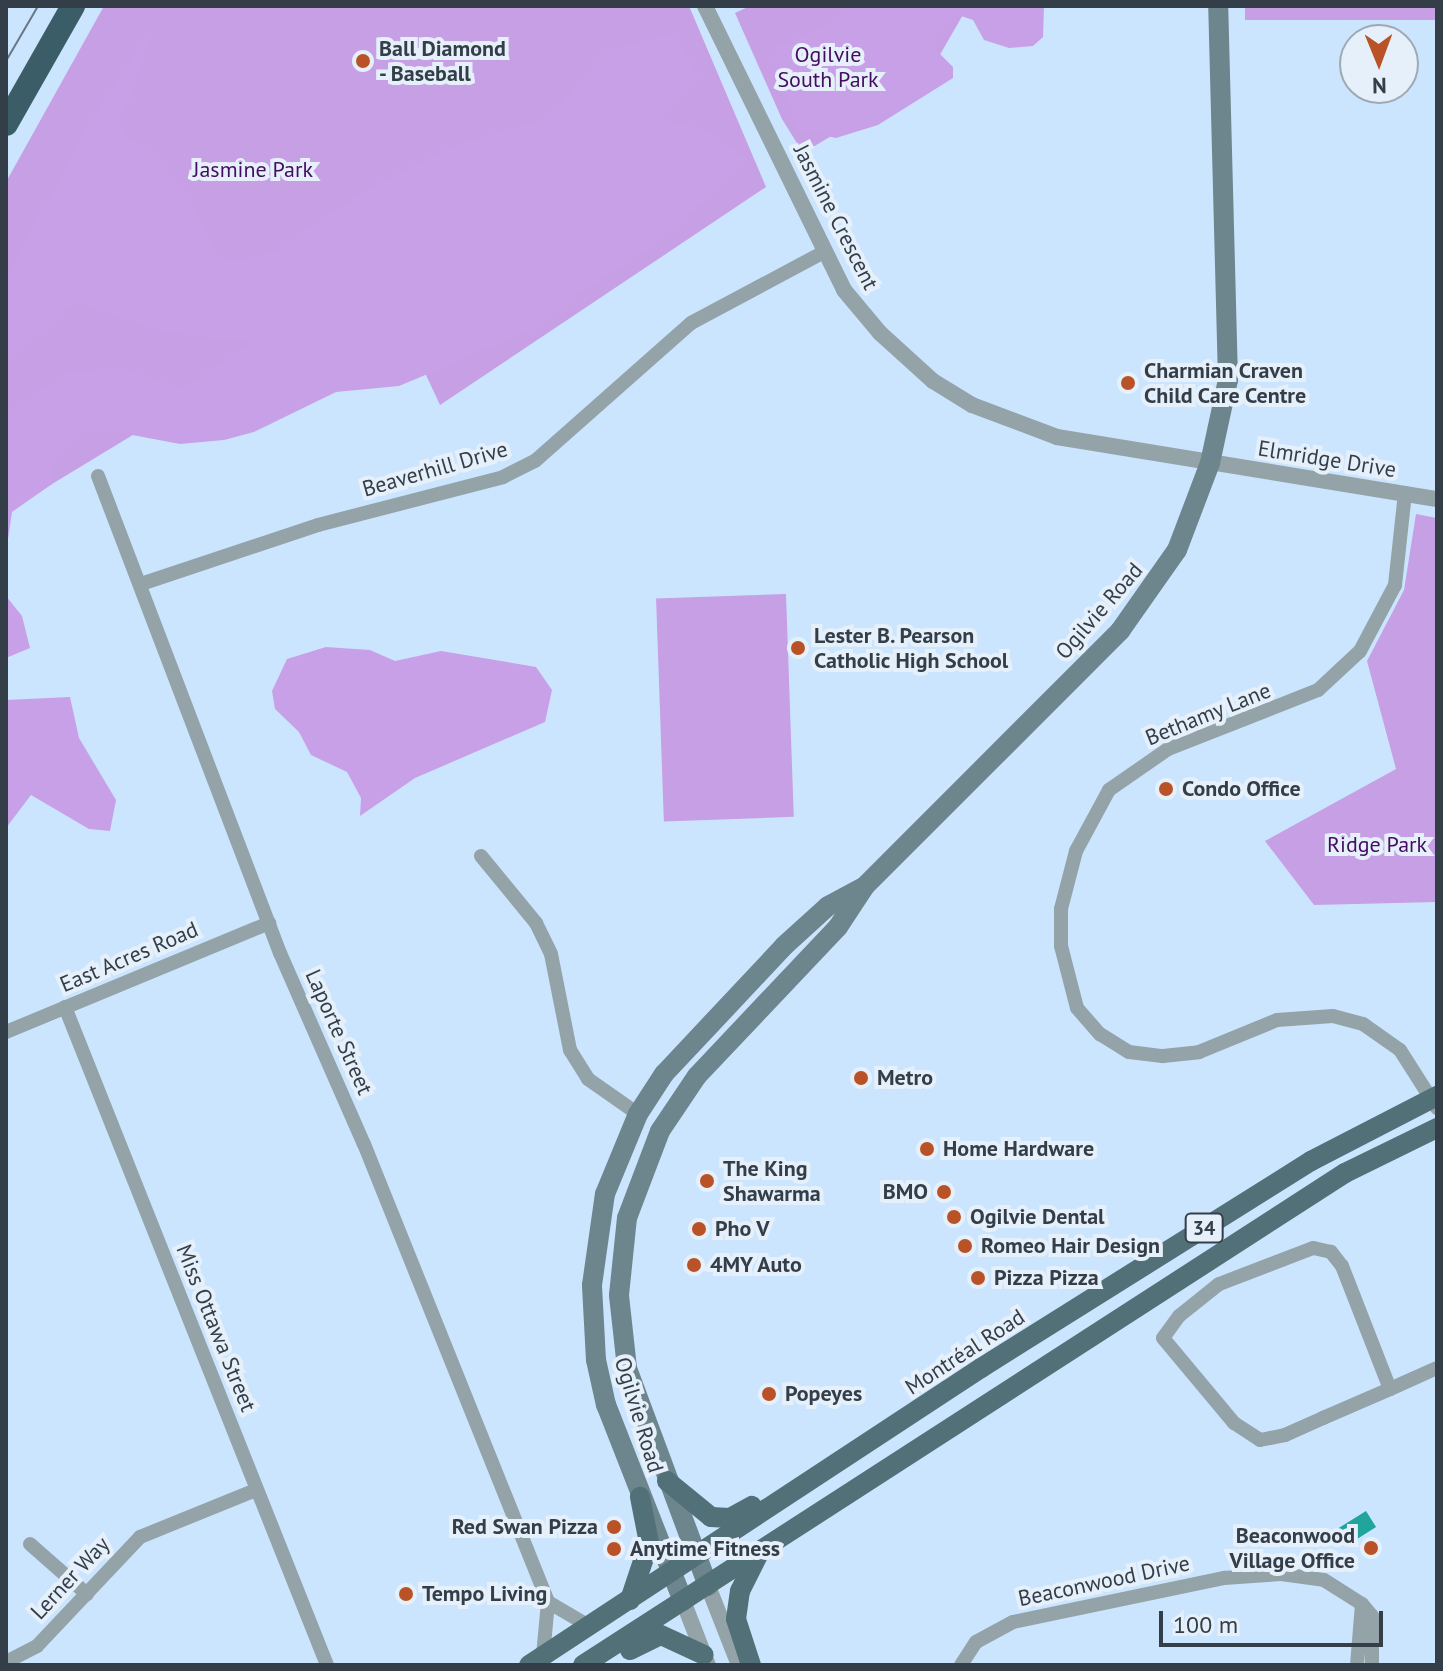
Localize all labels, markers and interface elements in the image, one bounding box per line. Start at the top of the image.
north arrow [1339,24,1419,104]
place label: Ball Diamond - Baseball [379,35,506,86]
park label: Ogilvie South Park [777,41,879,92]
marker: Ball Diamond - Baseball [354,52,372,70]
text: N [1372,72,1387,100]
street label: Jasmine Crescent [788,140,884,294]
park label: Jasmine Park [193,157,313,183]
place label: Charmian Craven Child Care Centre [1144,357,1307,408]
marker: Charmian Craven Child Care Centre [1119,374,1137,392]
street label: Elmridge Drive [1256,435,1398,483]
street label: Beaverhill Drive [359,436,511,502]
street label: Ogilvie Road [1050,557,1148,665]
place label: Lester B. Pearson Catholic High School [814,622,1009,674]
marker: Lester B. Pearson Catholic High School [789,639,807,657]
street label: Bethamy Lane [1141,677,1275,751]
place label: Condo Office [1182,776,1301,802]
marker: Condo Office [1157,780,1175,798]
park label: Ridge Park [1327,832,1427,858]
street label: East Acres Road [56,916,202,998]
street label: Laporte Street [300,965,378,1099]
place label: Metro [877,1065,933,1091]
marker: Metro [852,1069,870,1087]
place label: Home Hardware [943,1136,1094,1162]
marker: Home Hardware [918,1140,936,1158]
place label: The King Shawarma [723,1155,821,1206]
marker: The King Shawarma [698,1172,716,1190]
place label: BMO [883,1179,928,1205]
marker: BMO [935,1183,953,1201]
place label: Ogilvie Dental [970,1204,1105,1230]
marker: Ogilvie Dental [945,1208,963,1226]
road number: 34 [1184,1212,1224,1244]
place label: Pho V [715,1216,770,1242]
marker: Pho V [690,1220,708,1238]
place label: Romeo Hair Design [981,1233,1160,1259]
marker: Romeo Hair Design [956,1237,974,1255]
street label: Miss Ottawa Street [170,1241,262,1415]
place label: 4MY Auto [710,1252,803,1278]
marker: 4MY Auto [685,1256,703,1274]
place label: Pizza Pizza [994,1265,1099,1291]
marker: Pizza Pizza [969,1269,987,1287]
street label: Montréal Road [900,1304,1030,1400]
street label: Ogilvie Road [609,1354,669,1476]
place label: Popeyes [785,1381,862,1407]
marker: Popeyes [760,1385,778,1403]
place label: Red Swan Pizza [452,1514,598,1540]
marker: Red Swan Pizza [605,1518,623,1536]
place label: Beaconwood Village Office [1229,1522,1355,1574]
street label: Lerner Way [25,1531,115,1625]
place label: Anytime Fitness [630,1536,780,1562]
marker: Beaconwood Village Office [1362,1539,1380,1557]
marker: Anytime Fitness [605,1540,623,1558]
street label: Beaconwood Drive [1016,1550,1192,1612]
place label: Tempo Living [422,1581,547,1607]
marker: Tempo Living [397,1585,415,1603]
scale bar [1163,1595,1387,1645]
text: 100 m [1173,1609,1238,1640]

